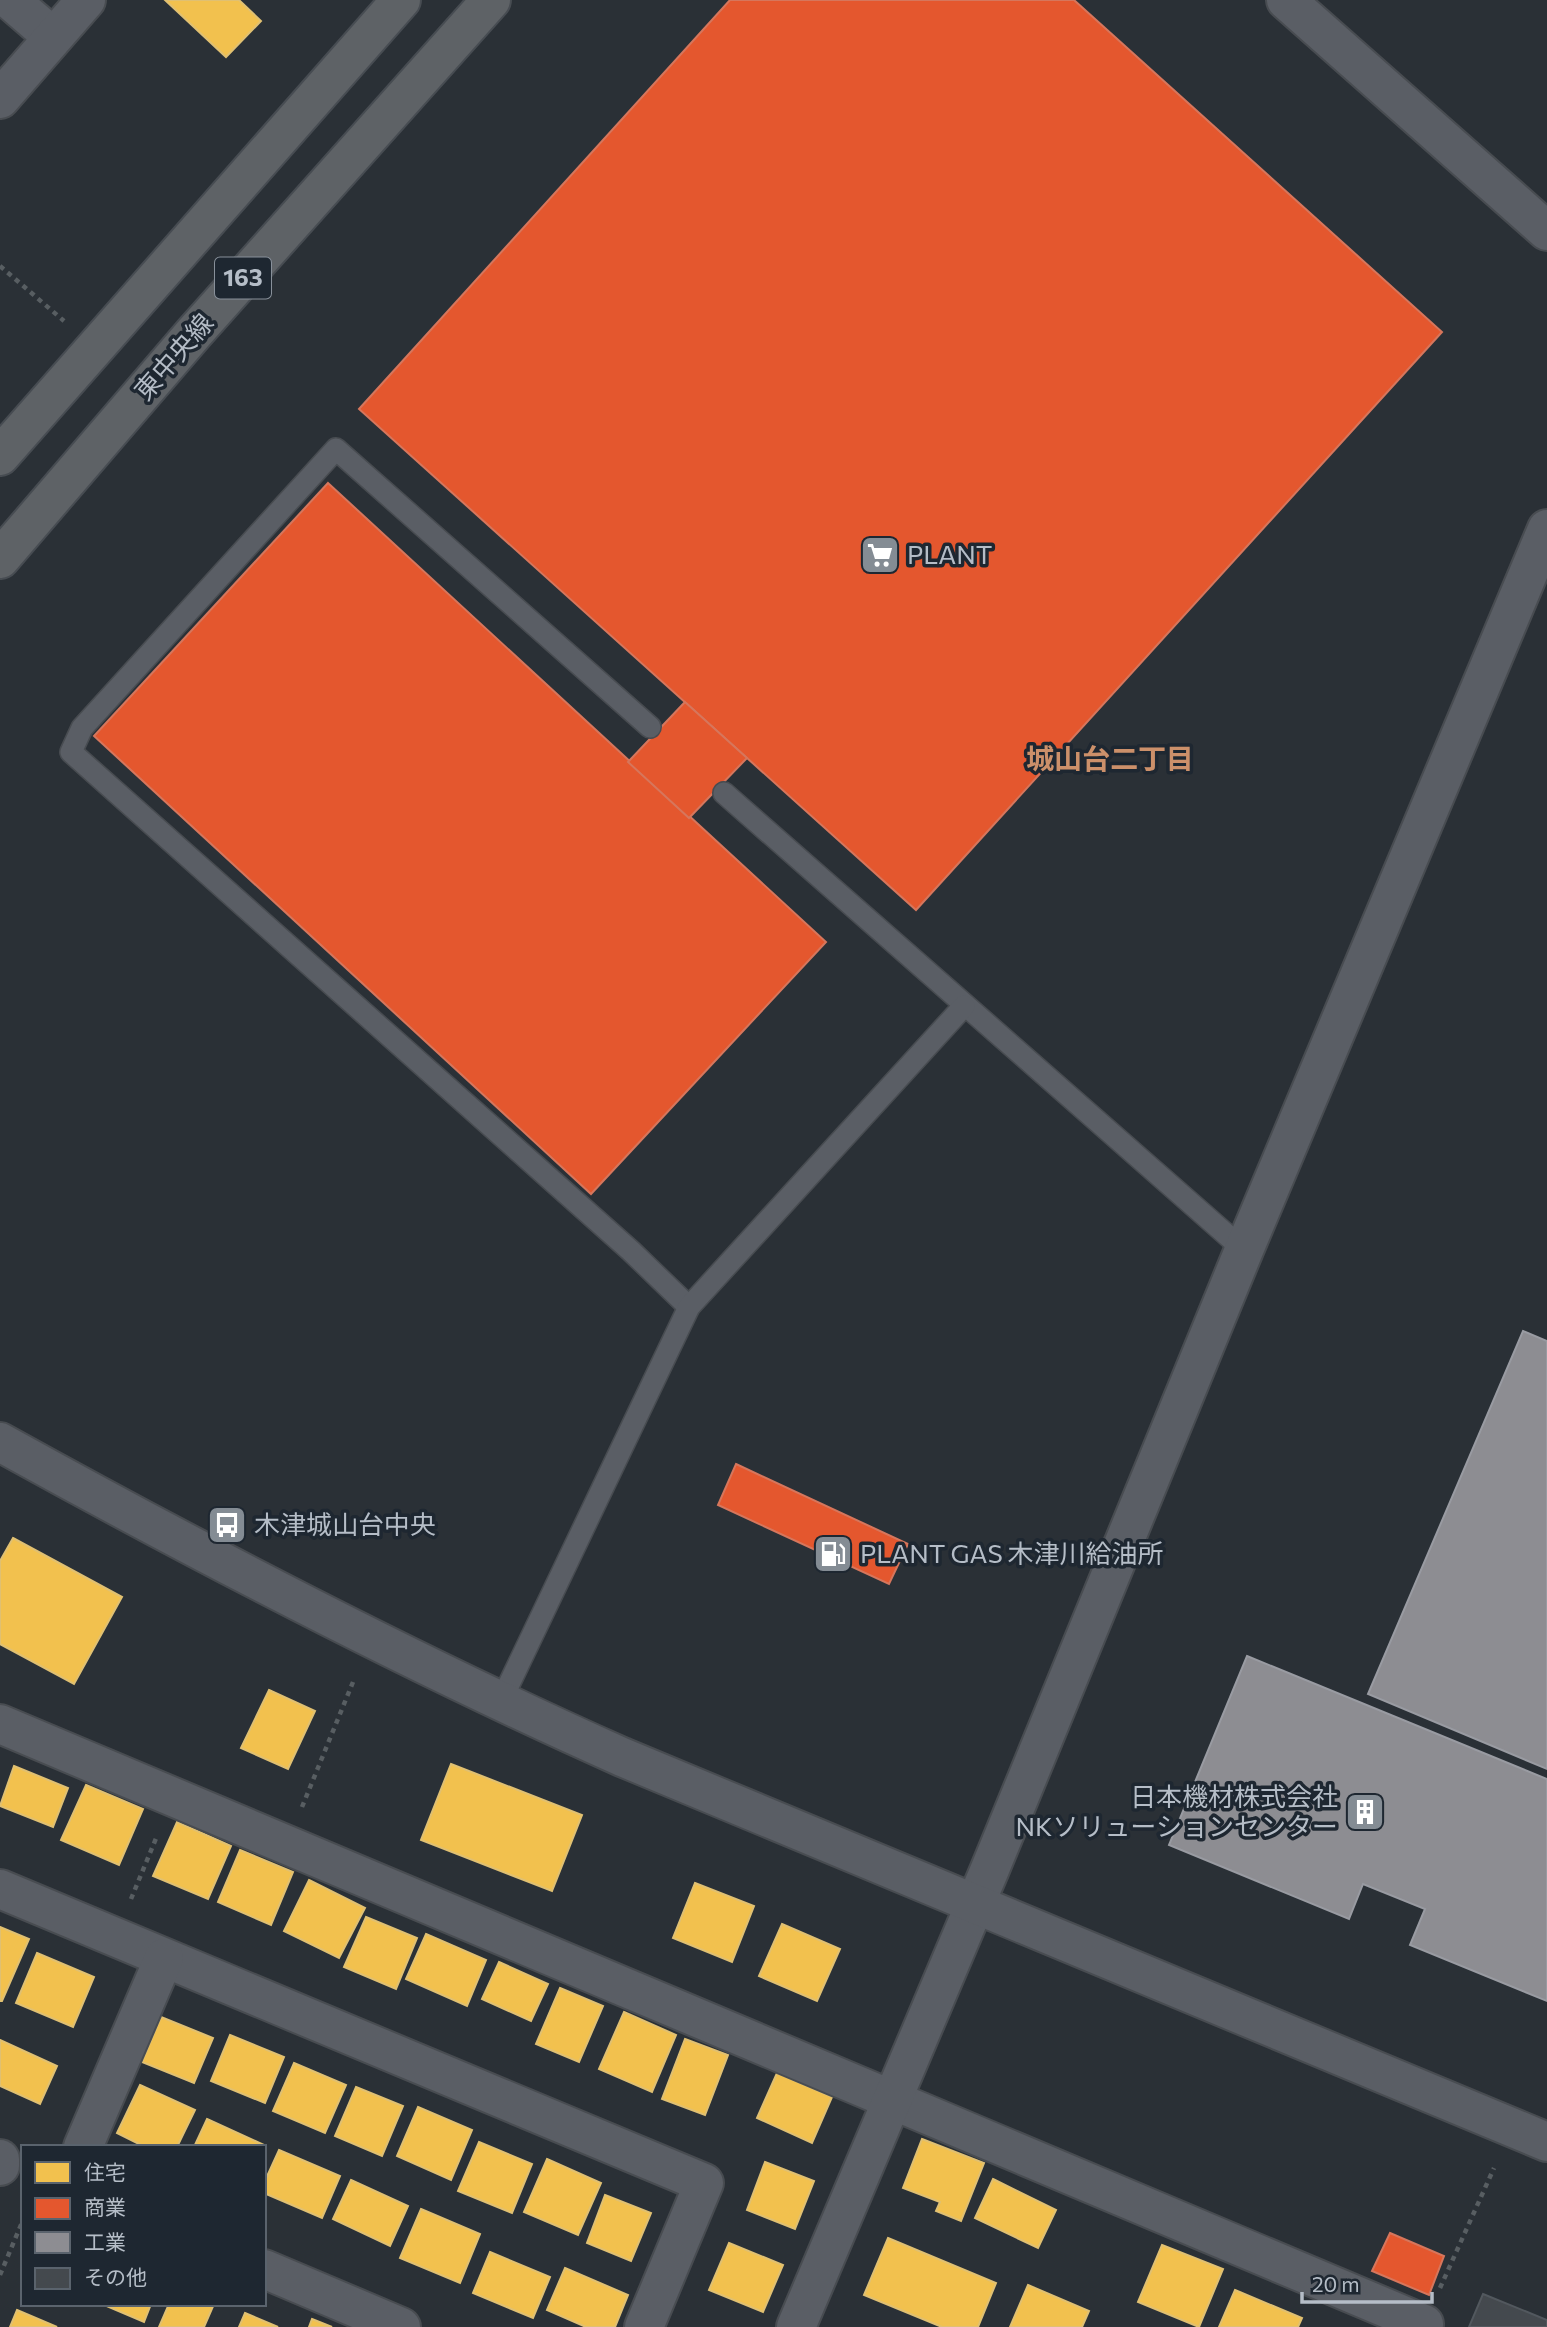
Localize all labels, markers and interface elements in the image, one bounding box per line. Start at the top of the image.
road number: 163 [215,258,271,298]
street label: 東中央線 [127,307,219,405]
supermarket icon: PLANT [859,534,901,576]
place label: PLANT [907,538,992,569]
district label: 城山台二丁目 [1026,741,1194,775]
bus stop icon: 木津城山台中央 [206,1504,248,1546]
place label: 木津城山台中央 [254,1508,436,1539]
fuel station icon: PLANT GAS 木津川給油所 [812,1533,854,1575]
place label: PLANT GAS 木津川給油所 [860,1537,1164,1568]
place label: 日本機材株式会社 NKソリューションセンター [1015,1780,1338,1841]
building icon: 日本機材株式会社 NKソリューションセンター [1344,1791,1386,1833]
legend [21,2145,266,2306]
text: 住宅 [84,2159,126,2184]
text: 商業 [84,2194,126,2219]
text: 工業 [84,2229,126,2254]
scale bar [1302,2260,1432,2304]
text: その他 [84,2264,147,2289]
text: 20 m [1312,2271,1360,2296]

